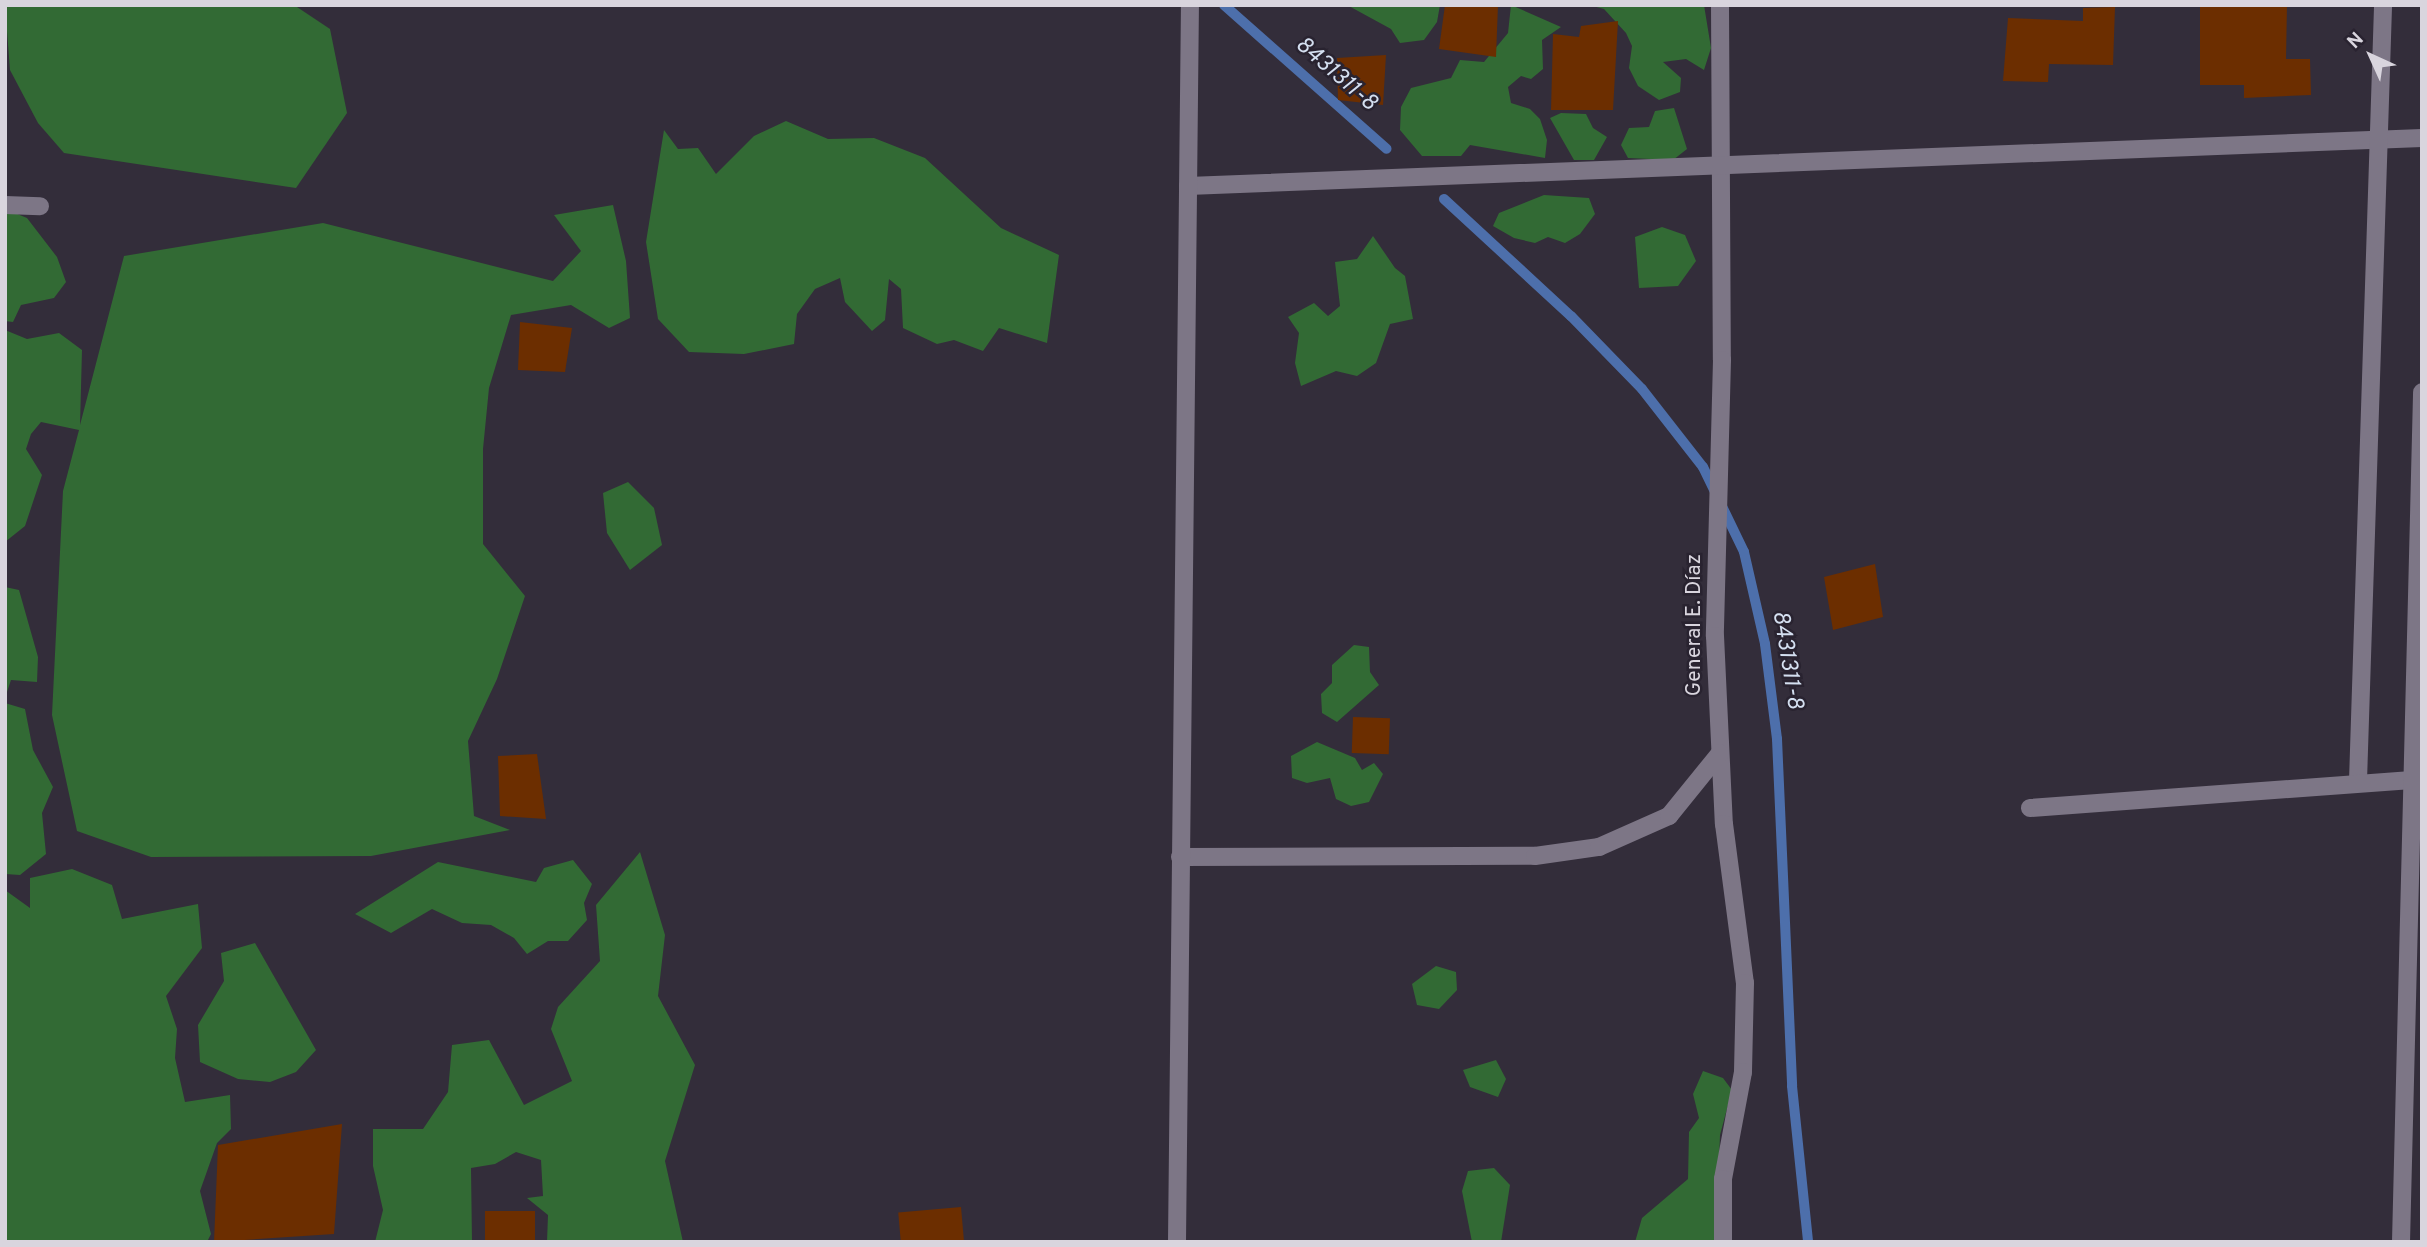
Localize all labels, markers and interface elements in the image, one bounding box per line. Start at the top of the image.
north arrow [2336,21,2406,91]
text: N [2343,28,2369,54]
water label: 8431311-8 [1289,32,1381,118]
street label: General E. Díaz [1682,554,1708,696]
water label: 8431311-8 [1765,609,1807,711]

